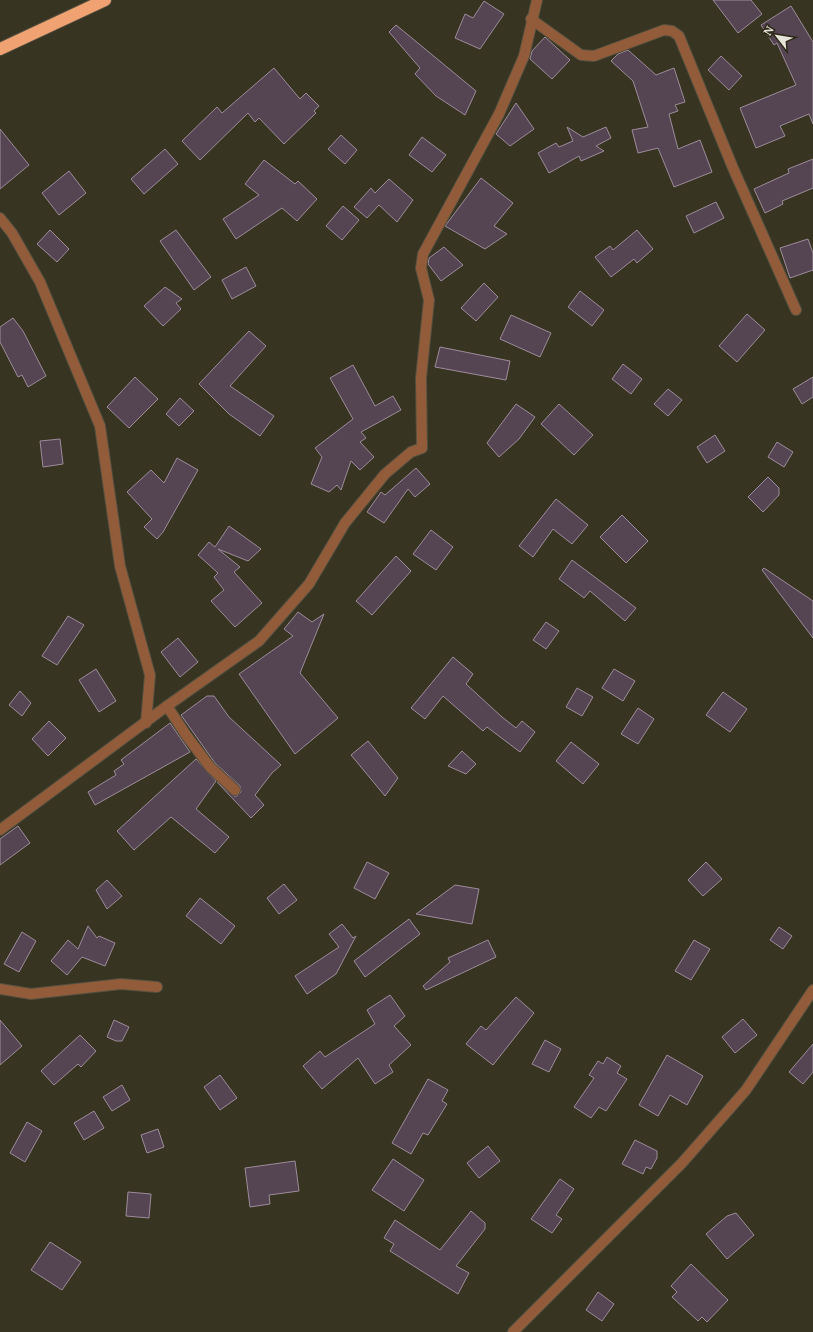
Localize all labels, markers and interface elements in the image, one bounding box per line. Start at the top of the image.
north arrow [757,16,797,56]
text: N [759,23,777,38]

